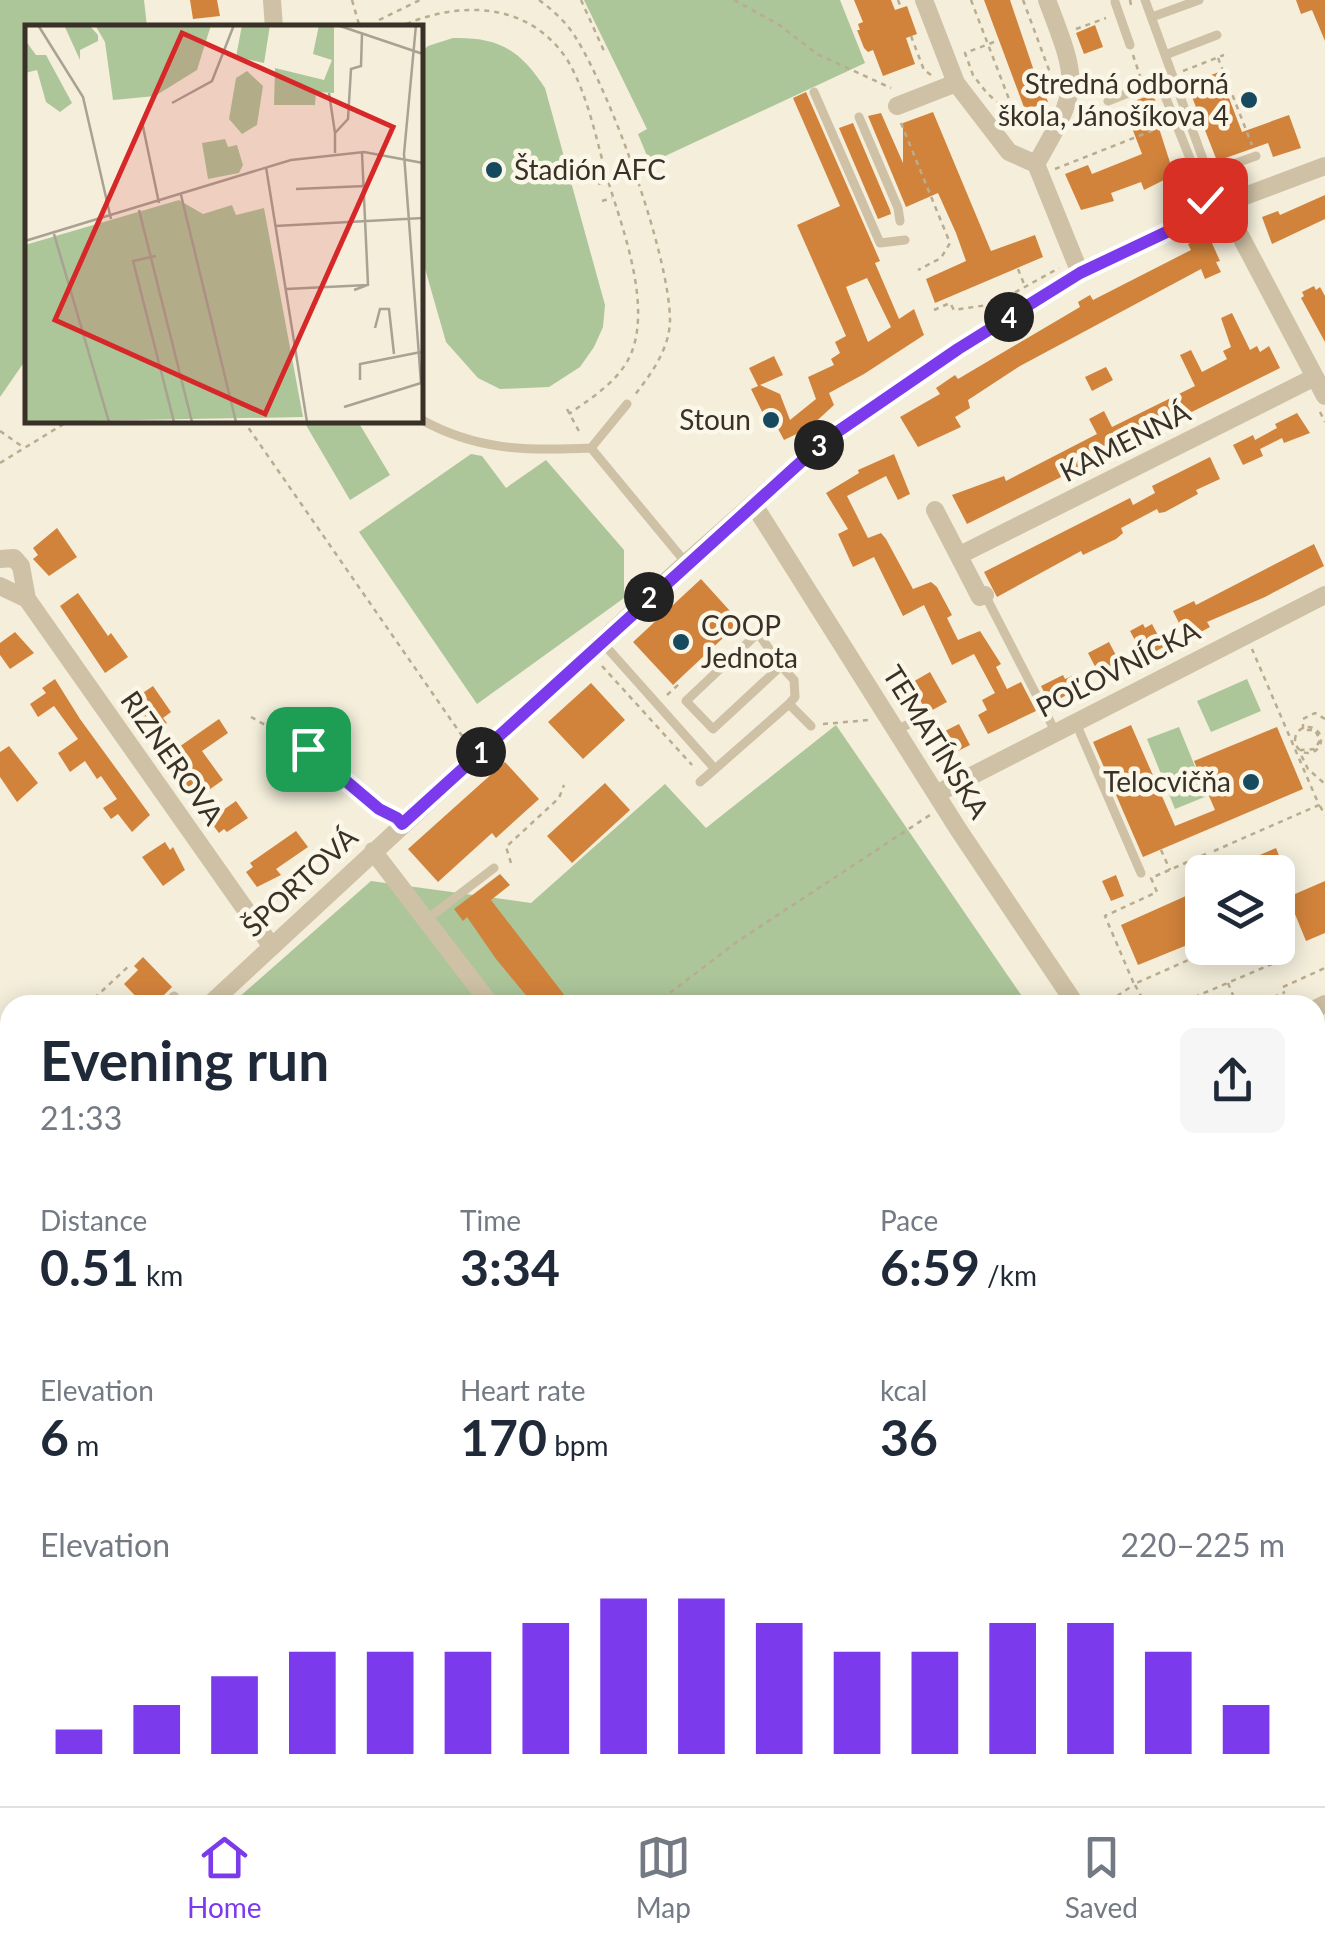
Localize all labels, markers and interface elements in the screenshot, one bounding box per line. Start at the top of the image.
inset map [25,25,422,422]
place label: Stredná odborná škola, Jánošíkova 4 [998,66,1229,132]
marker: Stredná odborná škola, Jánošíkova 4 [1238,89,1260,111]
place label: Štadión AFC [514,152,666,186]
pin [1163,158,1248,243]
marker: Štadión AFC [483,159,505,181]
icon: check [1178,173,1233,228]
pin: 4 [984,292,1034,342]
text: 4 [1001,300,1017,334]
street label: KAMENNÁ [1054,394,1195,488]
place label: Stoun [679,402,751,436]
marker: Stoun [760,409,782,431]
pin: 3 [794,420,844,470]
text: 3 [811,428,827,462]
pin: 2 [624,572,674,622]
text: 2 [641,580,657,614]
place label: COOP Jednota [701,608,798,674]
street label: POĽOVNÍCKA [1030,612,1205,724]
marker: COOP Jednota [670,631,692,653]
street label: TEMATÍNSKA [876,659,997,824]
street label: RIZNEROVA [114,684,231,831]
pin [266,707,351,792]
icon: arrive [281,722,336,777]
pin: 1 [456,727,506,777]
text: 1 [473,735,489,769]
place label: Telocvičňa [1103,764,1231,798]
marker: Telocvičňa [1240,771,1262,793]
street label: ŠPORTOVÁ [235,819,364,943]
map controls [1185,855,1295,965]
button: layers [1185,855,1295,965]
text: Evening run [40,1027,329,1093]
button: share [1180,1028,1285,1133]
text: 21:33 [40,1098,122,1137]
text: Distance [40,1203,147,1237]
text: Time [460,1203,521,1237]
text: Pace [880,1203,938,1237]
text: 0.51 [40,1237,139,1297]
text: 3:34 [460,1237,560,1297]
text: 6:59 [880,1237,980,1297]
text: km [139,1258,183,1292]
text: /km [980,1258,1037,1292]
text: Elevation [40,1373,154,1407]
text: Heart rate [460,1373,586,1407]
text: kcal [880,1373,927,1407]
text: 6 [40,1407,69,1467]
text: 170 [460,1407,547,1467]
text: 36 [880,1407,938,1467]
text: m [69,1428,99,1462]
text: bpm [547,1428,609,1462]
text: Elevation [40,1525,170,1564]
text: 220–225 m [1121,1525,1285,1564]
tab: Home [187,1830,262,1924]
tab: Map [636,1830,691,1924]
tab: Saved [1065,1830,1138,1924]

